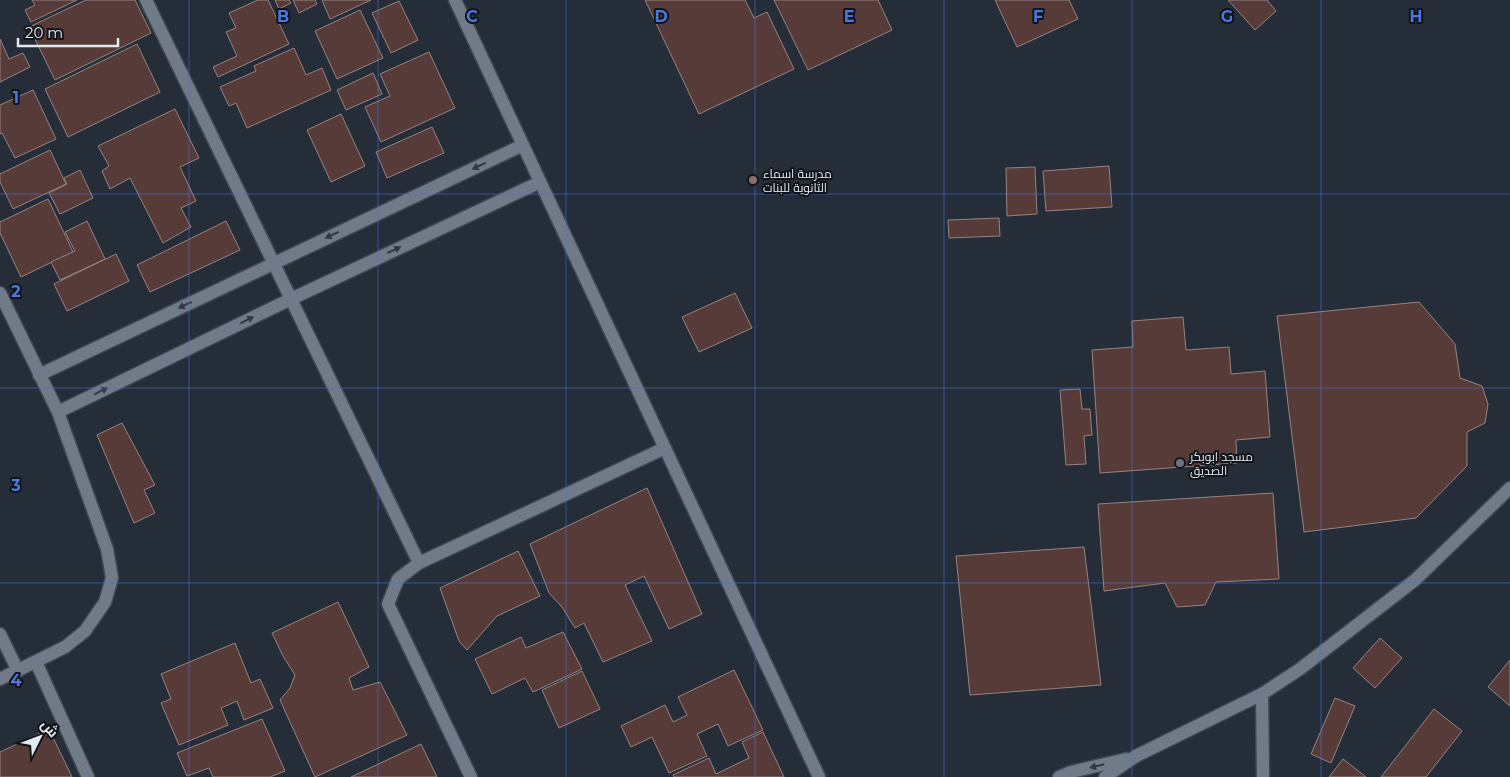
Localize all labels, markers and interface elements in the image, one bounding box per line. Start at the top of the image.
text: B [277,7,289,26]
text: C [466,7,478,26]
text: D [654,7,668,26]
text: E [844,7,854,26]
text: F [1033,7,1043,26]
text: G [1221,7,1233,26]
text: H [1410,7,1422,26]
scale bar [18,15,118,47]
text: 20 m [25,23,63,42]
text: 1 [13,88,19,107]
one-way arrow [471,162,486,170]
place label: مدرسة اسماء الثانوية للبنات [763,166,832,195]
marker: مدرسة اسماء الثانوية للبنات [747,174,759,186]
one-way arrow [325,232,339,240]
one-way arrow [387,246,401,254]
text: 2 [11,282,21,301]
one-way arrow [178,301,192,309]
one-way arrow [240,315,255,324]
one-way arrow [94,387,108,395]
place label: مسجد ابوبكر الصديق [1189,449,1253,478]
marker: مسجد ابوبكر الصديق [1174,457,1186,469]
text: 3 [10,476,21,495]
text: 4 [10,671,22,690]
north arrow [15,712,65,762]
text: ش [37,716,62,741]
one-way arrow [1090,762,1105,770]

